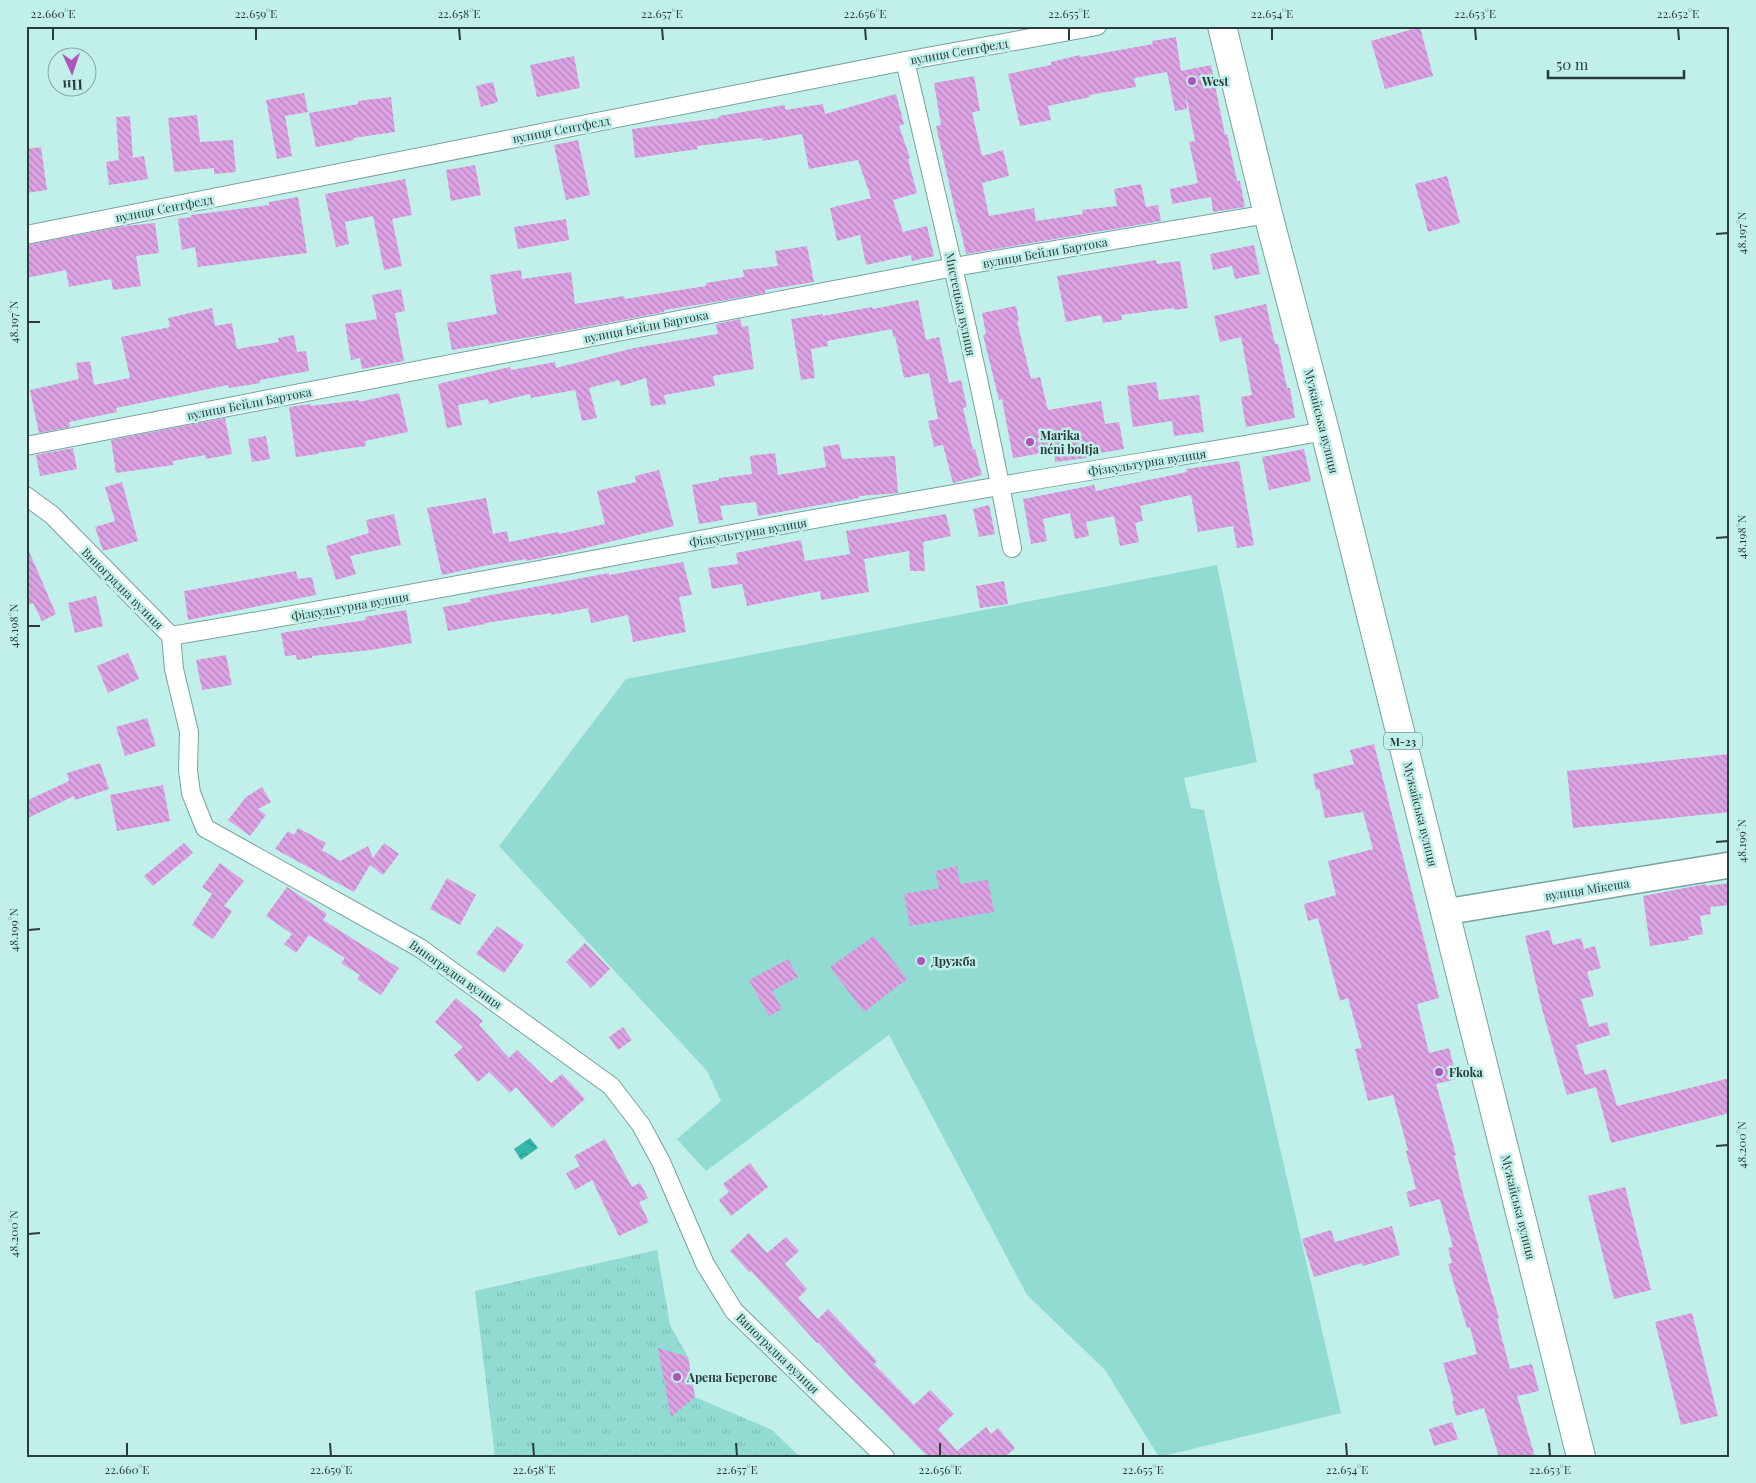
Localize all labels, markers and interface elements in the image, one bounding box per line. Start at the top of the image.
text: 22.660°E [30,5,76,21]
text: 22.659°E [235,5,277,21]
text: 22.658°E [437,5,481,21]
text: 22.657°E [641,5,683,21]
text: 22.656°E [843,5,887,21]
text: 22.655°E [1048,5,1090,21]
text: 22.654°E [1251,5,1293,21]
text: 22.653°E [1454,5,1496,21]
text: 22.652°E [1657,5,1699,21]
street label: вулиця Сентфелд [909,34,1010,67]
north arrow [48,48,98,98]
scale bar [1548,48,1685,80]
text: 50 m [1556,54,1589,74]
place label: West [1201,73,1229,89]
text: Пн [62,75,83,95]
marker: West [1186,75,1198,87]
street label: вулиця Сентфелд [511,112,612,146]
street label: вулиця Сентфелд [114,191,215,225]
text: 48.197°N [1733,211,1749,255]
street label: вулиця Бейли Бартока [981,233,1109,271]
street label: Мистецька вулиця [942,251,980,358]
text: 48.197°N [5,300,21,344]
street label: вулиця Бейли Бартока [582,306,710,346]
street label: Мужайська вулиця [1301,367,1343,475]
street label: вулиця Бейли Бартока [185,383,313,423]
place label: Marika néni boltja [1040,427,1100,457]
marker: Marika néni boltja [1024,436,1036,448]
street label: Фізкультурна вулиця [1087,445,1208,479]
street label: Фізкультурна вулиця [688,514,808,550]
text: 48.198°N [1733,514,1749,559]
street label: Виноградна вулиця [79,544,168,633]
street label: Фізкультурна вулиця [290,588,410,624]
text: 48.198°N [5,603,21,648]
road number: М-23 [1384,732,1422,749]
street label: Мужайська вулиця [1400,760,1442,868]
text: 48.199°N [1733,819,1749,863]
street label: вулиця Мікеша [1544,874,1630,904]
text: 48.199°N [5,908,21,952]
street label: Виноградна вулиця [407,936,506,1012]
place label: Дружба [931,953,976,969]
marker: Дружба [915,955,927,967]
place label: Fkoka [1449,1064,1483,1080]
marker: Fkoka [1433,1066,1445,1078]
text: 48.200°N [1733,1121,1749,1169]
street label: Мужайська вулиця [1498,1153,1540,1261]
text: 48.200°N [5,1210,21,1258]
street label: Виноградна вулиця [733,1309,823,1397]
place label: Арена Берегове [686,1369,777,1385]
marker: Арена Берегове [671,1371,683,1383]
text: 22.660°E [104,1461,150,1477]
text: 22.659°E [310,1461,352,1477]
text: 22.658°E [512,1461,556,1477]
text: 22.657°E [716,1461,758,1477]
text: 22.656°E [918,1461,962,1477]
text: 22.655°E [1122,1461,1164,1477]
text: 22.654°E [1326,1461,1368,1477]
text: 22.653°E [1529,1461,1571,1477]

